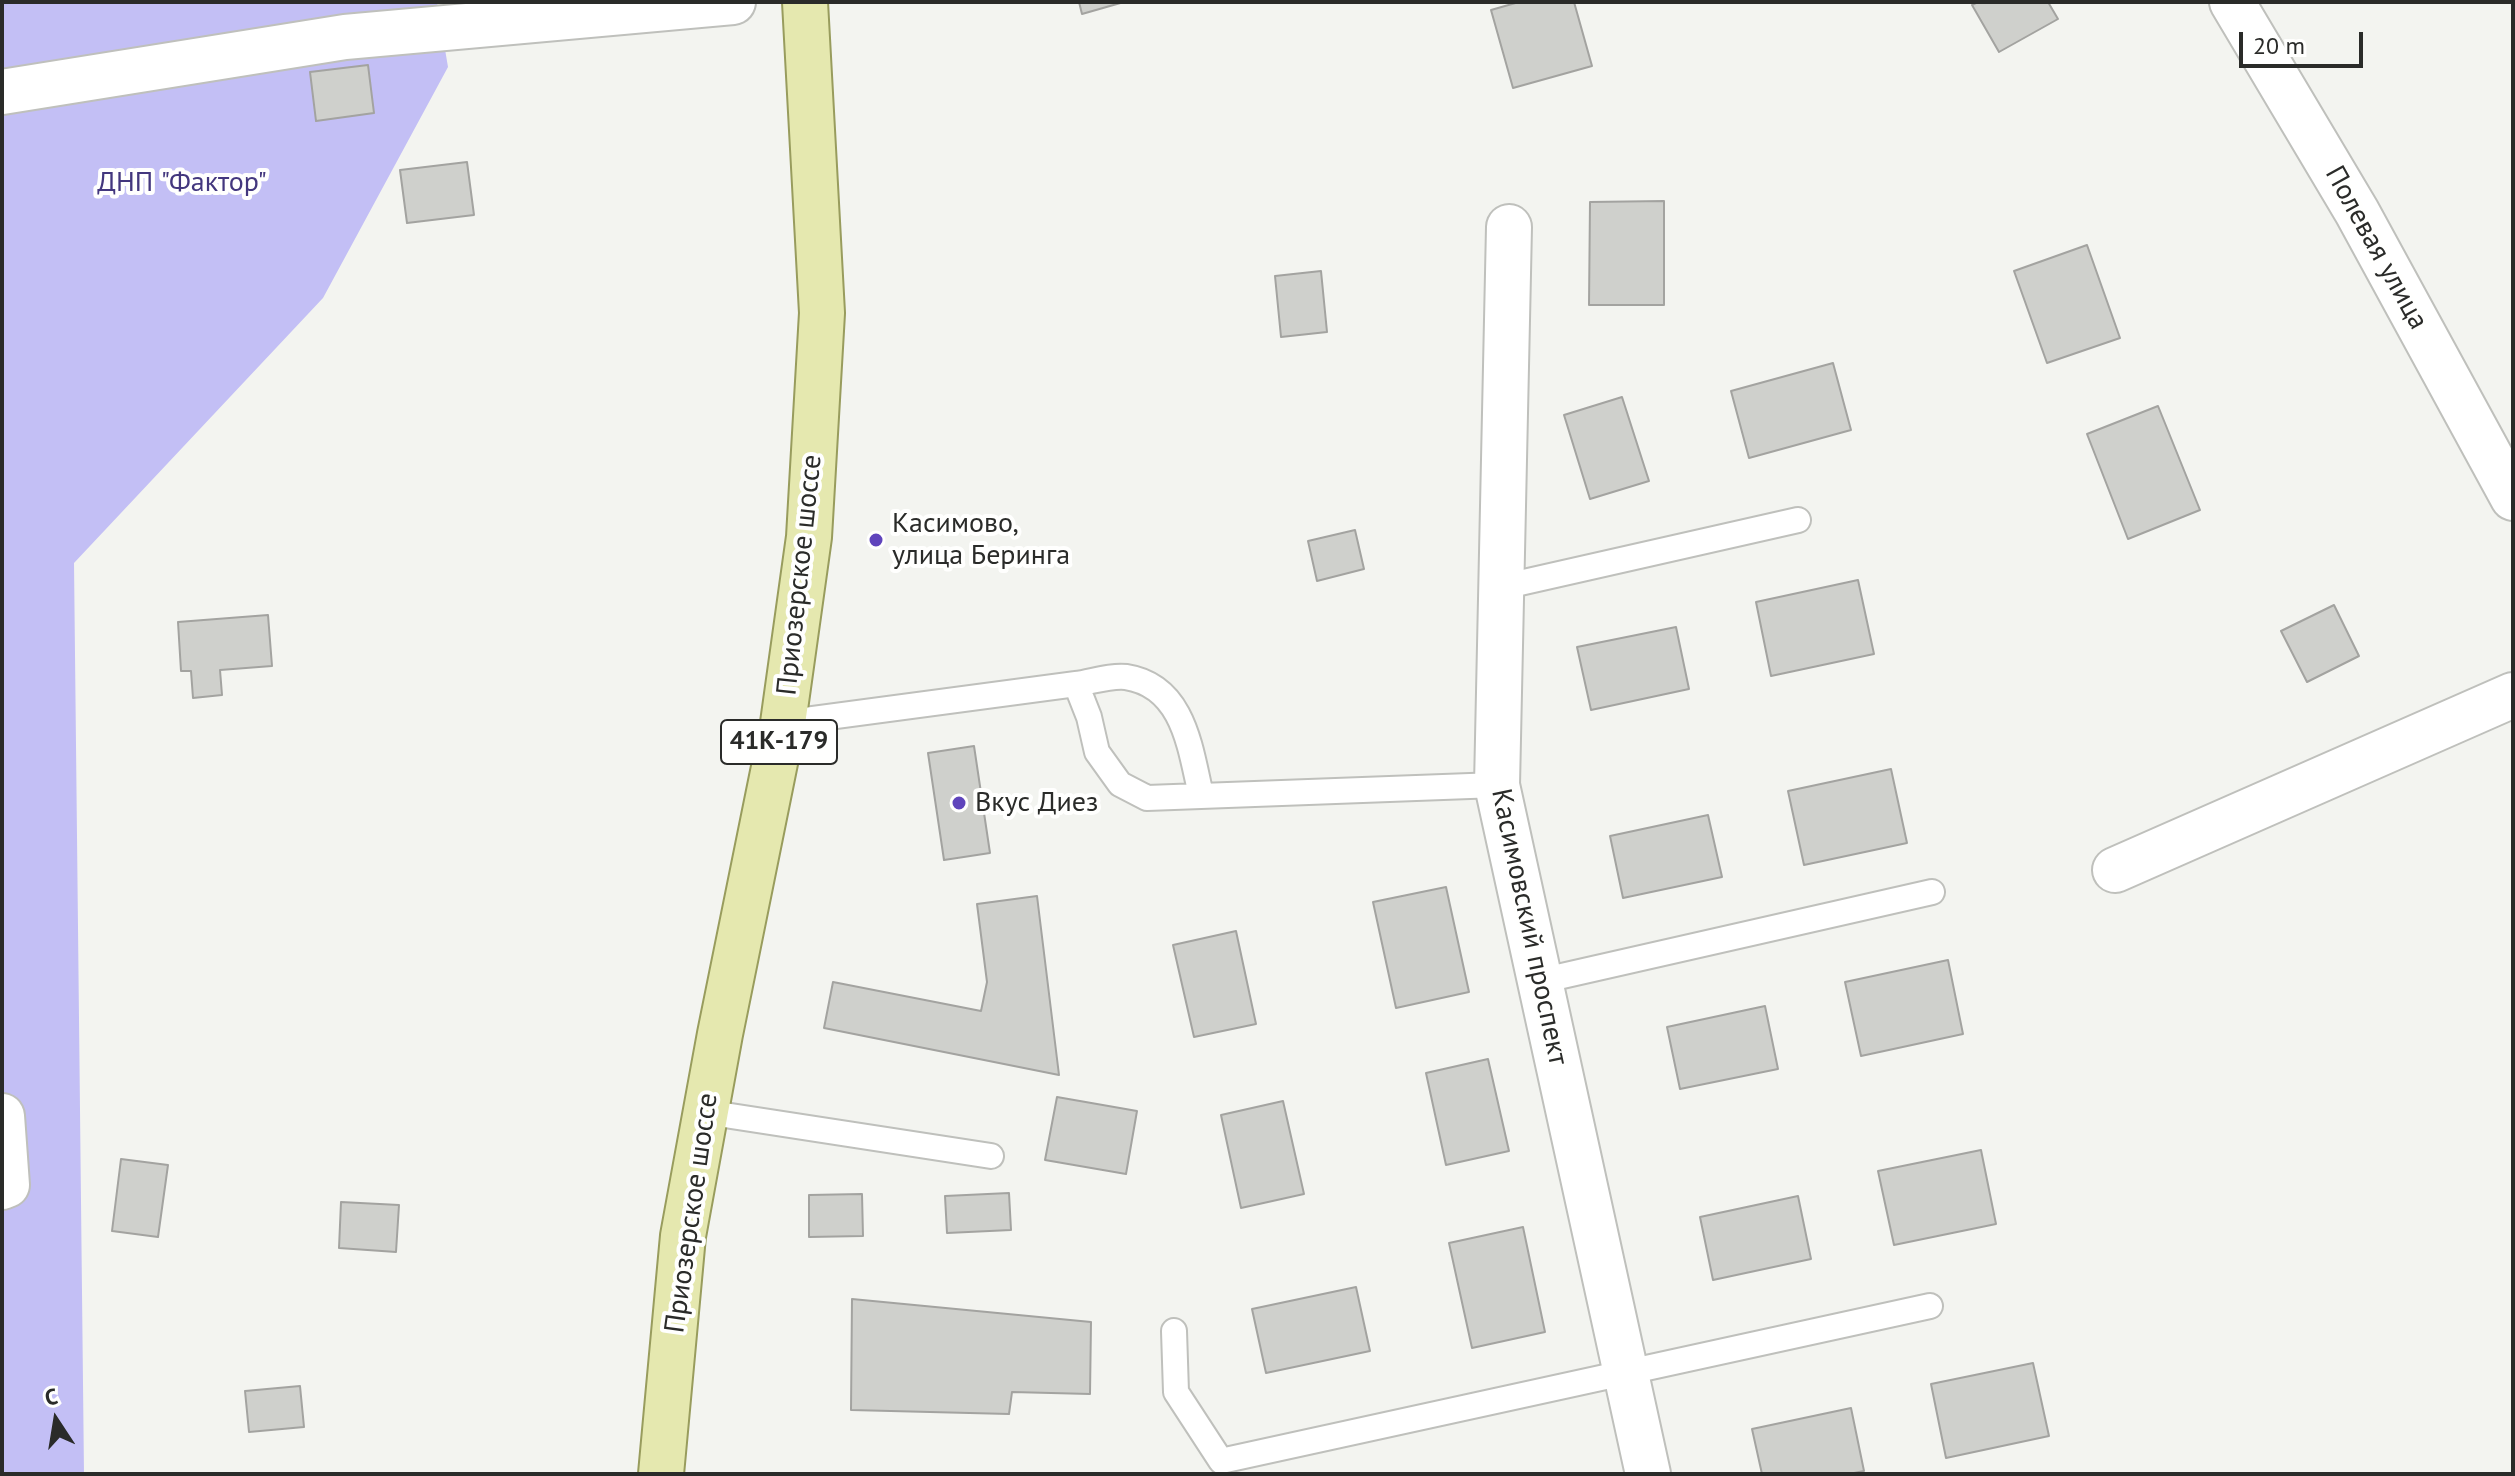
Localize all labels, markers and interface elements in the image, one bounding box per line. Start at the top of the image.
scale bar [2243,16,2367,66]
text: 20 m [2253,30,2305,61]
street label: Полевая улица [2317,160,2435,336]
park label: ДНП "Фактор" [97,166,267,200]
street label: Приозерское шоссе [771,453,829,697]
place label: Касимово, улица Беринга [892,507,1070,573]
marker: Касимово, улица Беринга [867,531,885,549]
road number: 41К-179 [721,720,837,764]
place label: Вкус Диез [975,786,1098,820]
street label: Касимовский проспект [1483,786,1575,1068]
marker: Вкус Диез [950,794,968,812]
street label: Приозерское шоссе [659,1091,725,1335]
north arrow [16,1380,96,1460]
text: С [42,1382,60,1411]

